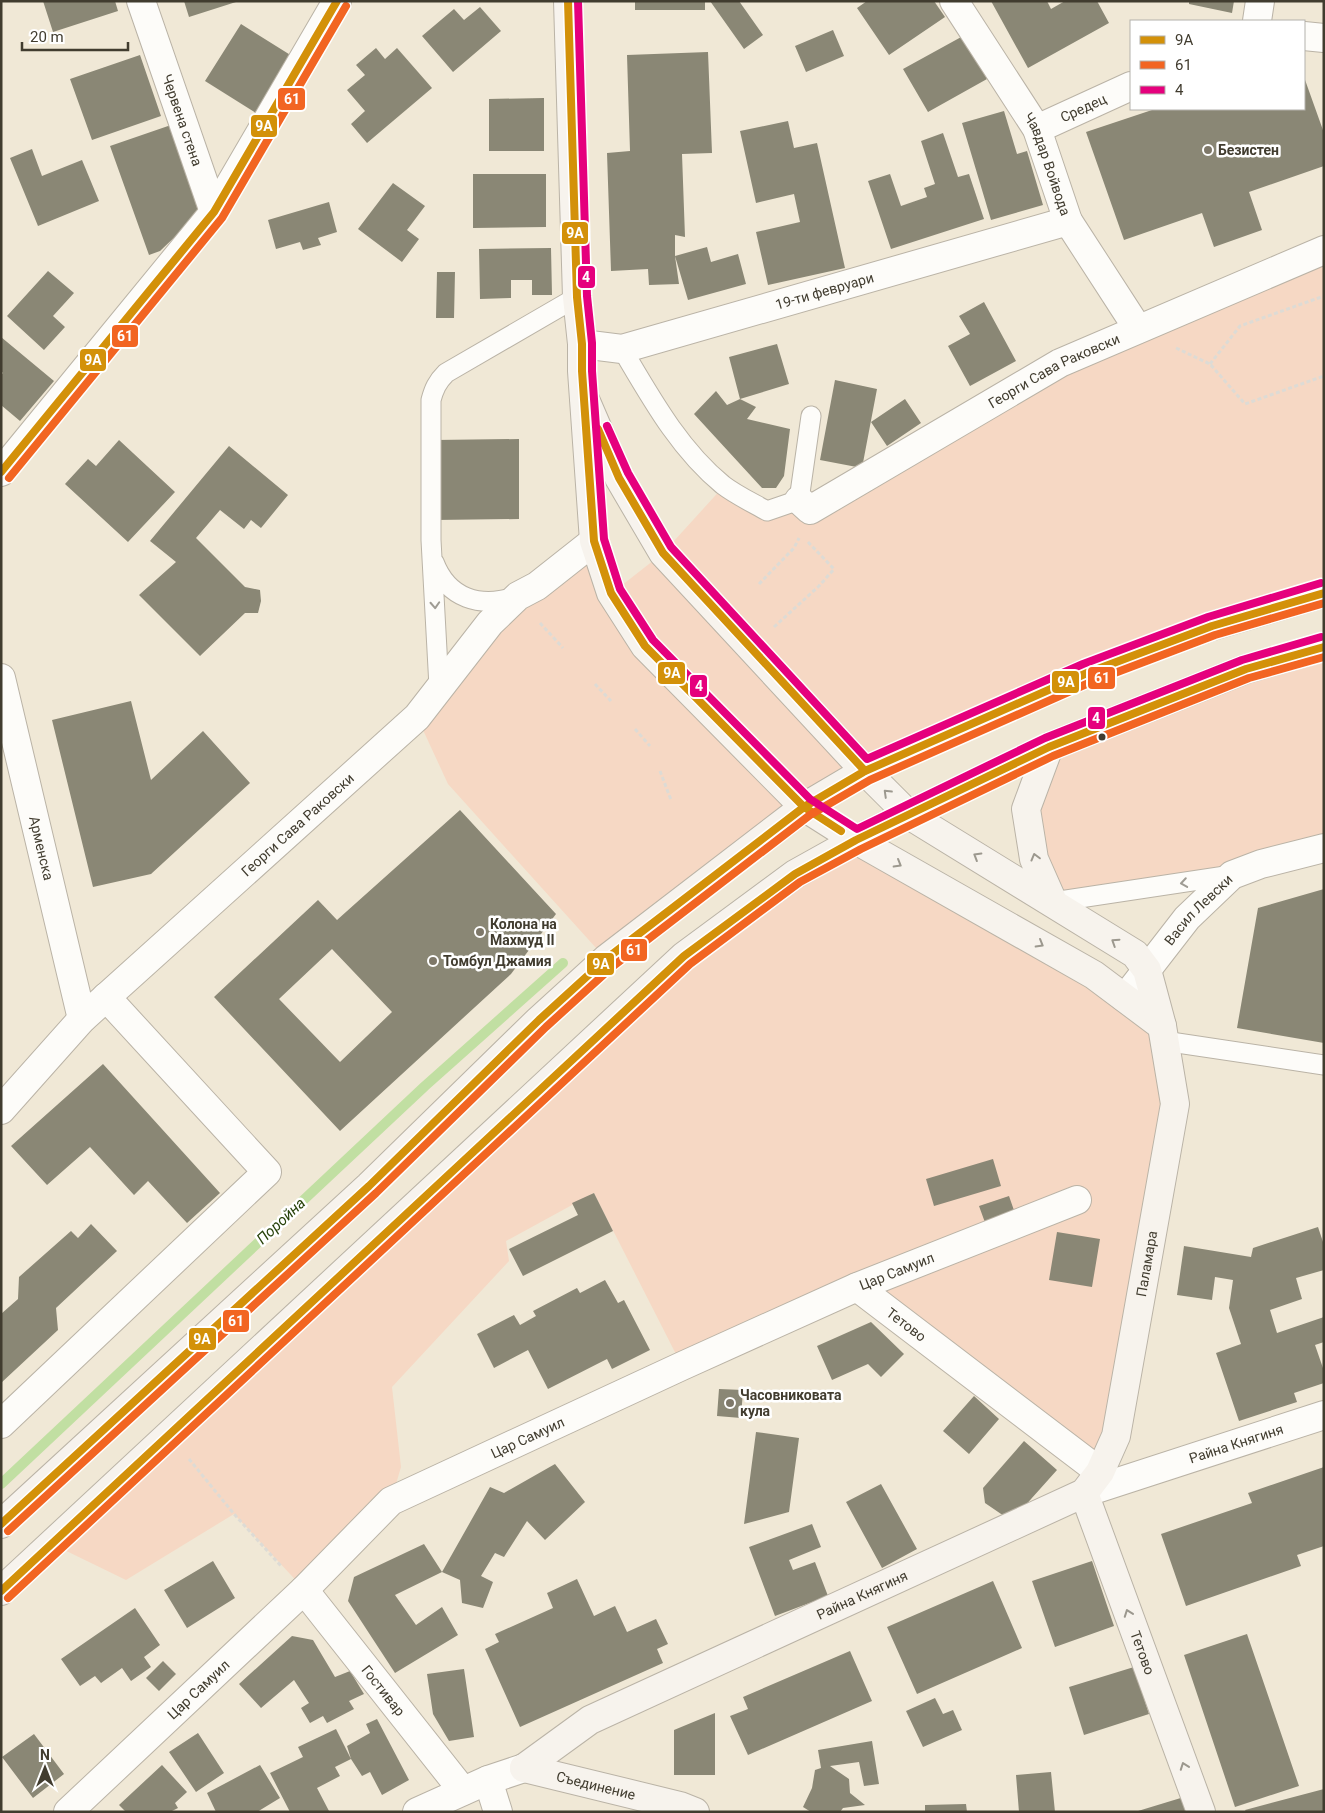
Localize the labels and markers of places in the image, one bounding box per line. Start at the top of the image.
place label: Безистен [1218,142,1279,158]
marker: Безистен [1202,144,1214,156]
unlabelled marker [1097,732,1107,742]
place label: Колона на Махмуд II [490,916,557,948]
marker: Колона на Махмуд II [474,926,486,938]
place label: Томбул Джамия [443,953,552,969]
marker: Томбул Джамия [427,955,439,967]
place label: Часовниковата кула [740,1387,842,1419]
marker: Часовниковата кула [724,1397,736,1409]

